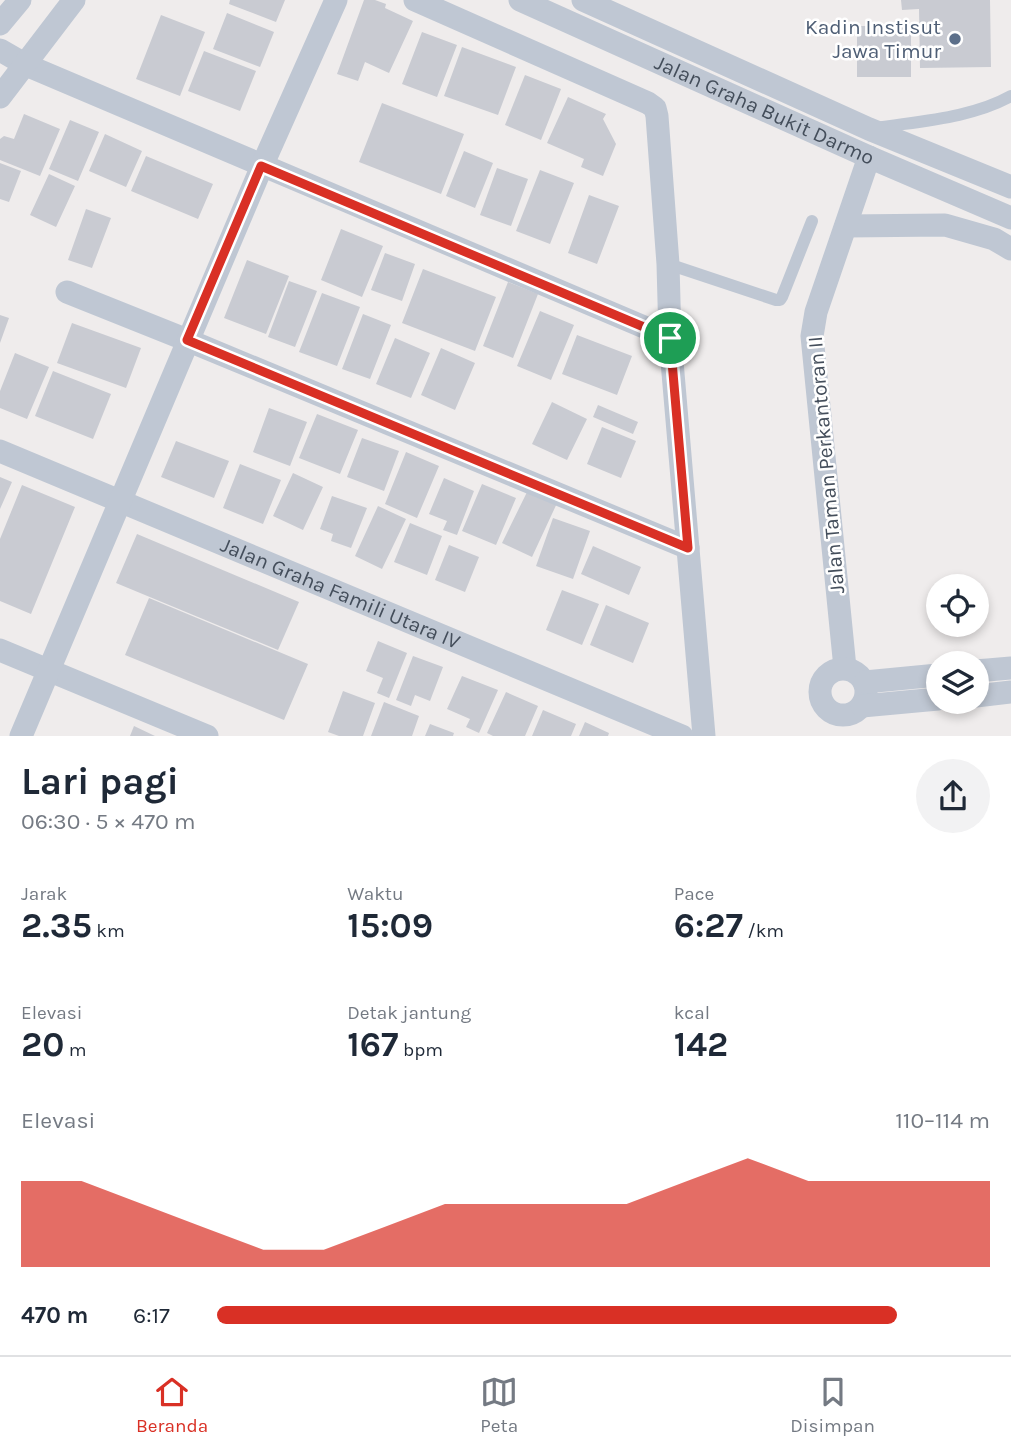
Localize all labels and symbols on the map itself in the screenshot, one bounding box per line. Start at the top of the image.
place label: Kadin Instisut Jawa Timur [805,15,941,63]
marker: Kadin Instisut Jawa Timur [947,31,963,47]
street label: Jalan Graha Bukit Darmo [651,50,878,170]
pin [640,308,700,368]
street label: Jalan Taman Perkantoran II [803,335,849,595]
street label: Jalan Graha Famili Utara IV [217,533,464,654]

